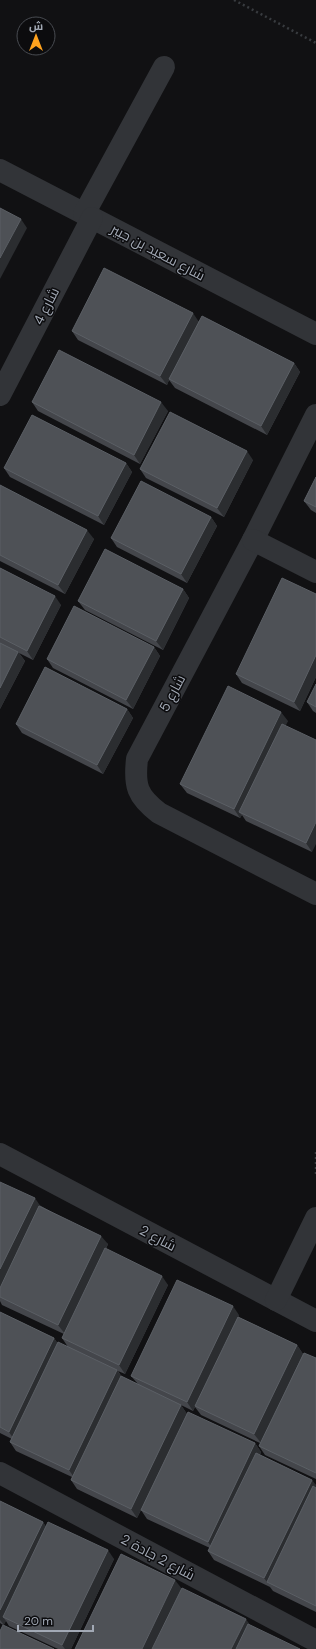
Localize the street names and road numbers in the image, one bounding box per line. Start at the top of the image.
street label: شارع سعيد بن جبير [107,219,208,284]
street label: شارع 4 [29,284,63,328]
street label: شارع 5 [155,671,189,715]
street label: شارع 2 [137,1221,179,1255]
street label: شارع 2 جادة 2 [118,1530,198,1584]

